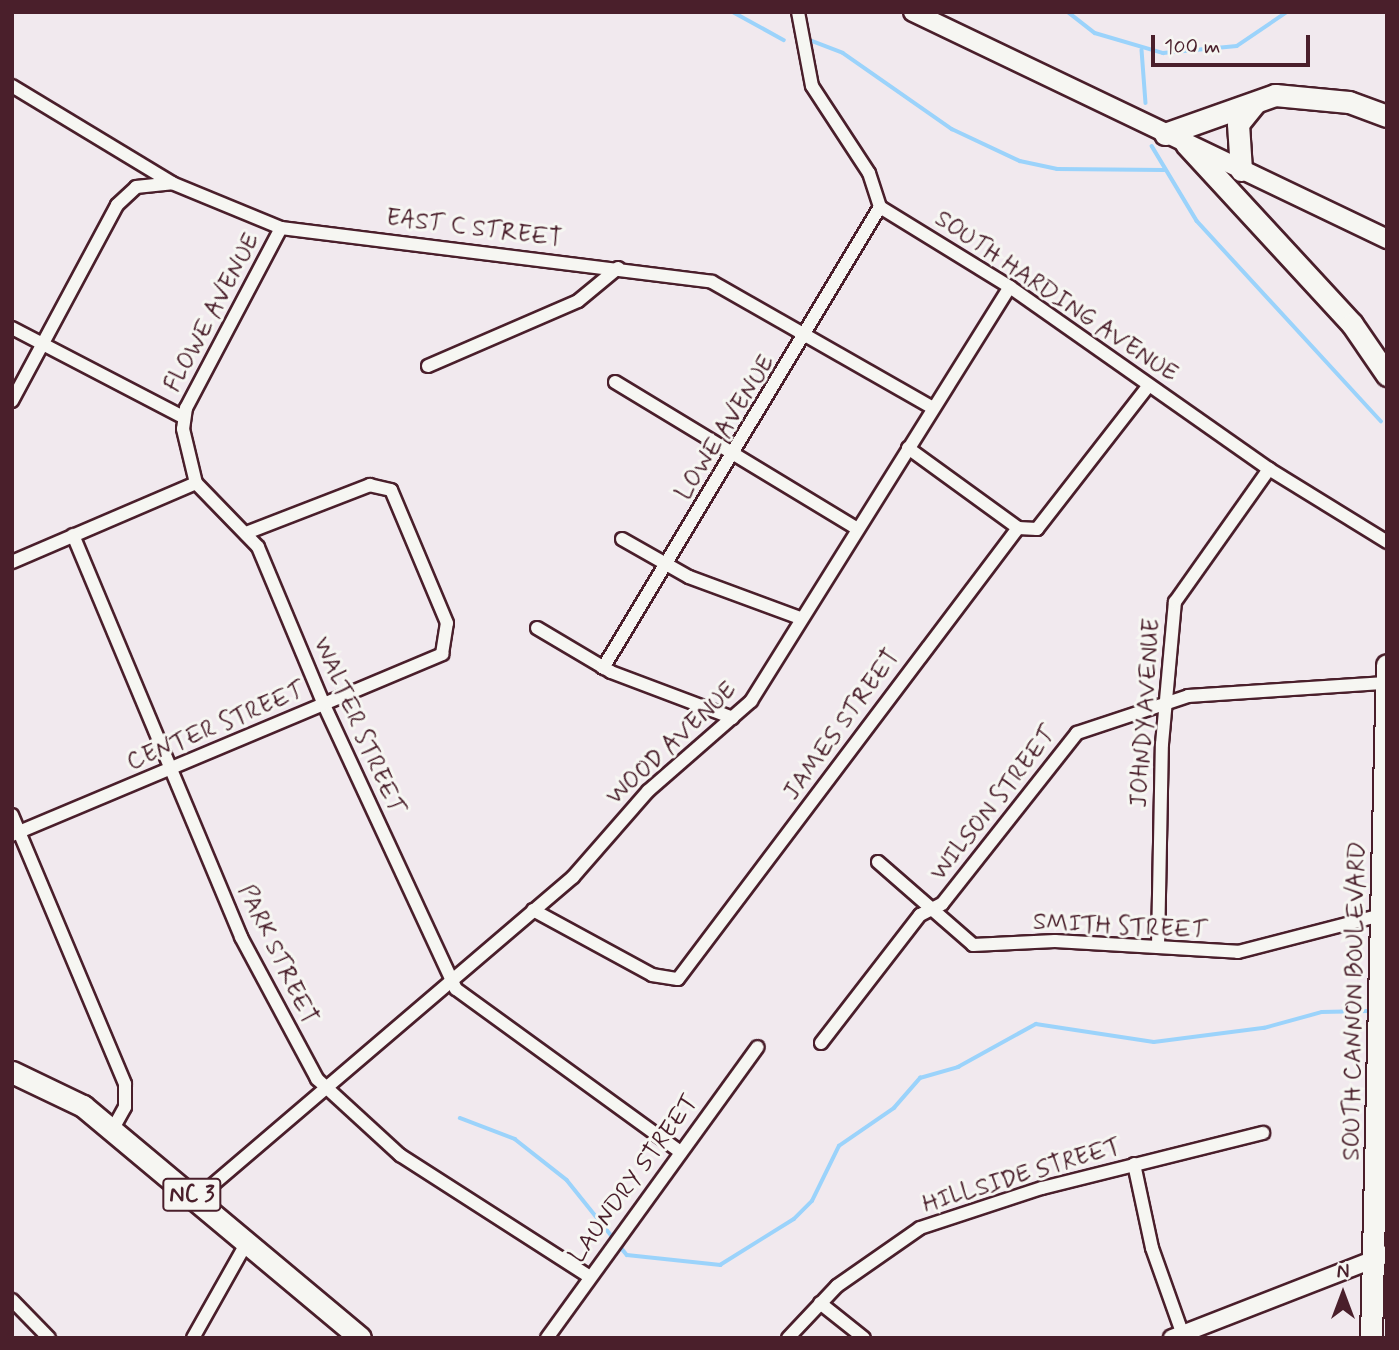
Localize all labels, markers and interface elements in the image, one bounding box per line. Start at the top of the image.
scale bar [1154,21,1313,65]
text: 100 m [1164,33,1220,61]
street label: EAST C STREET [384,204,564,254]
street label: SOUTH HARDING AVENUE [928,204,1184,390]
street label: FLOWE AVENUE [158,227,268,399]
street label: LOWE AVENUE [669,349,783,507]
street label: JOHNDY AVENUE [1125,618,1167,808]
street label: WALTER STREET [306,632,410,820]
street label: JAMES STREET [778,644,906,806]
street label: CENTER STREET [122,676,310,778]
street label: WOOD AVENUE [600,676,744,812]
street label: WILSON STREET [924,721,1064,887]
street label: SOUTH CANNON BOULEVARD [1338,842,1372,1160]
street label: PARK STREET [231,880,323,1030]
street label: SMITH STREET [1032,908,1208,946]
street label: LAUNDRY STREET [562,1088,706,1270]
street label: HILLSIDE STREET [918,1132,1126,1220]
road number: NC 3 [162,1176,222,1214]
north arrow [1308,1259,1378,1329]
text: N [1337,1260,1349,1285]

